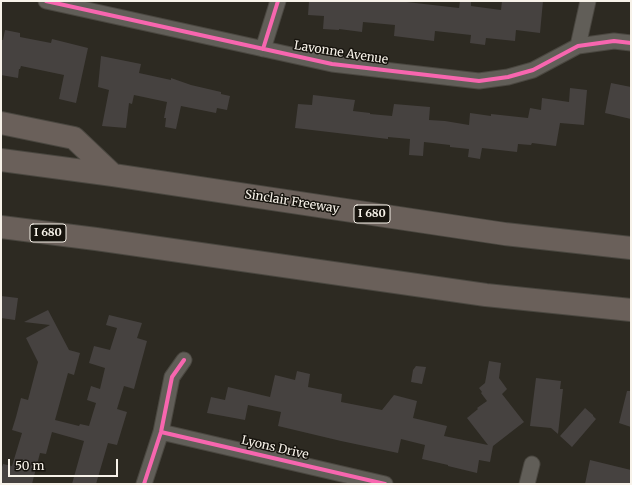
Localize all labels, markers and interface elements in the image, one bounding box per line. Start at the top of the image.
street label: Lavonne Avenue [293,38,389,68]
street label: Sinclair Freeway [244,187,340,217]
road number: I 680 [354,205,390,223]
road number: I 680 [30,224,66,242]
street label: Lyons Drive [240,433,310,463]
scale bar [10,451,120,477]
text: 50 m [15,458,44,473]

